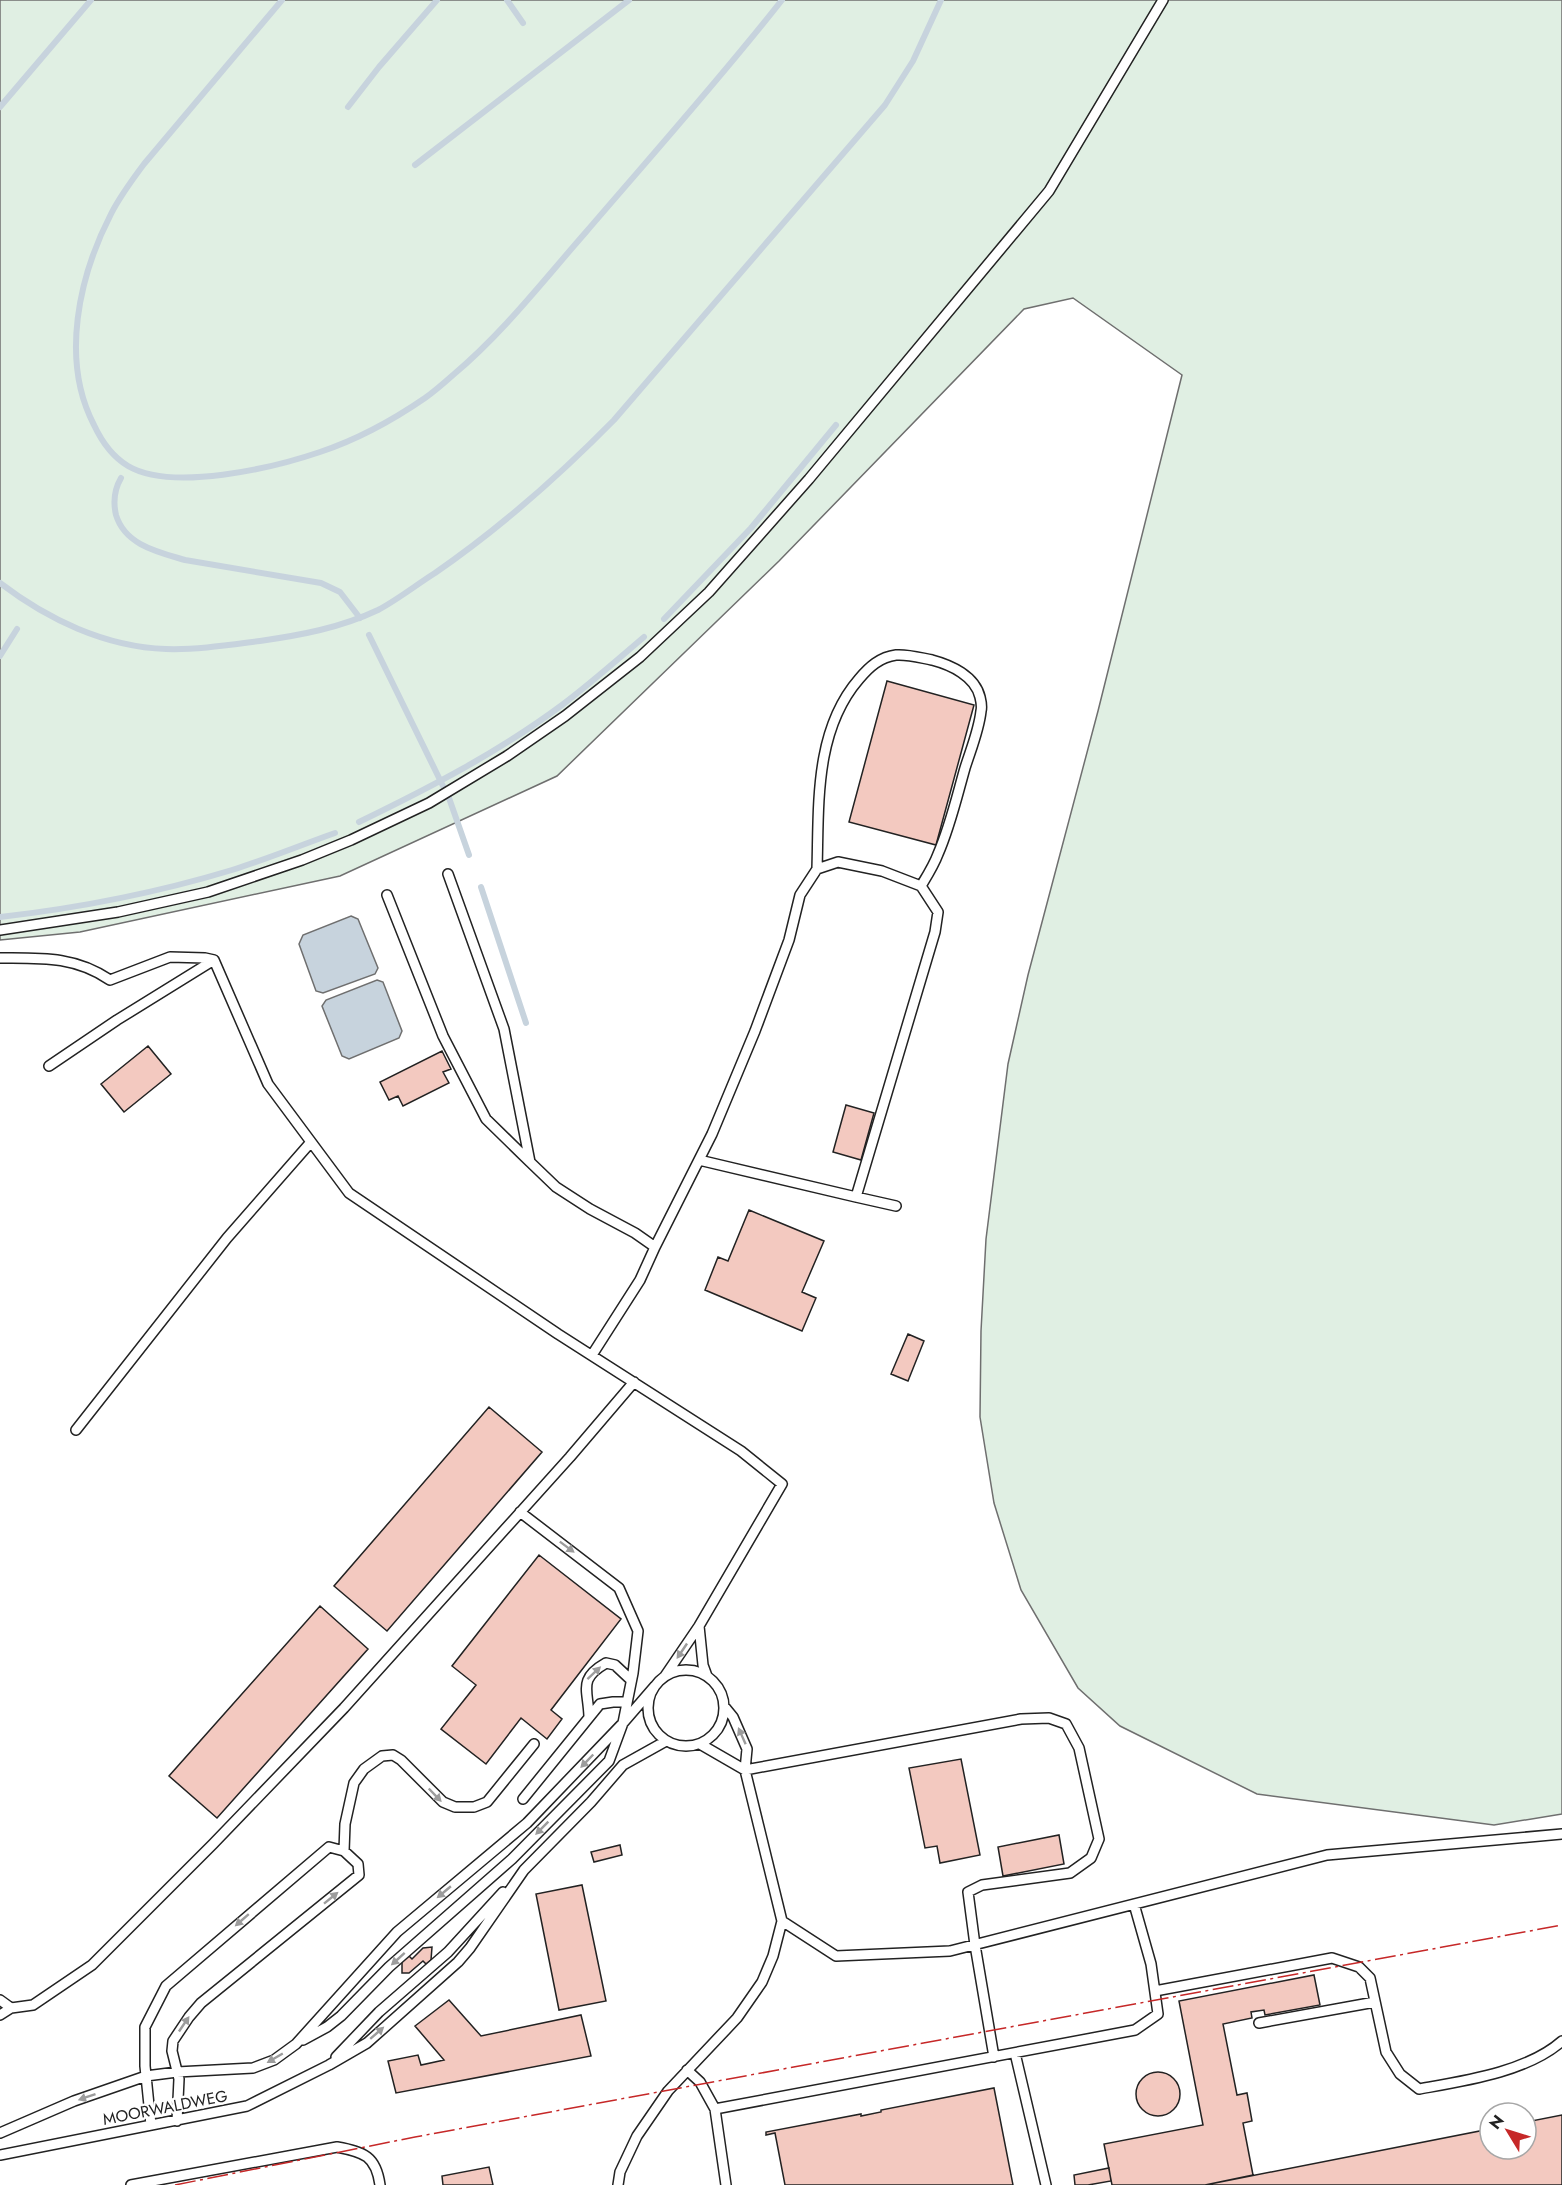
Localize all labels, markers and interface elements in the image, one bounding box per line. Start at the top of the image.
one-way arrow [558,1541,574,1553]
one-way arrow [677,1643,688,1659]
one-way arrow [586,1666,601,1680]
one-way arrow [737,1728,746,1745]
one-way arrow [580,1753,594,1768]
one-way arrow [428,1787,442,1802]
one-way arrow [536,1821,550,1835]
one-way arrow [436,1886,452,1899]
one-way arrow [324,1892,339,1905]
one-way arrow [235,1913,250,1926]
one-way arrow [391,1952,406,1965]
one-way arrow [178,2017,190,2033]
one-way arrow [369,2027,384,2040]
one-way arrow [267,2052,283,2063]
street label: MOORWALDWEG [101,2084,229,2131]
one-way arrow [77,2092,95,2102]
north arrow [1478,2101,1538,2161]
text: N [1484,2110,1510,2134]

